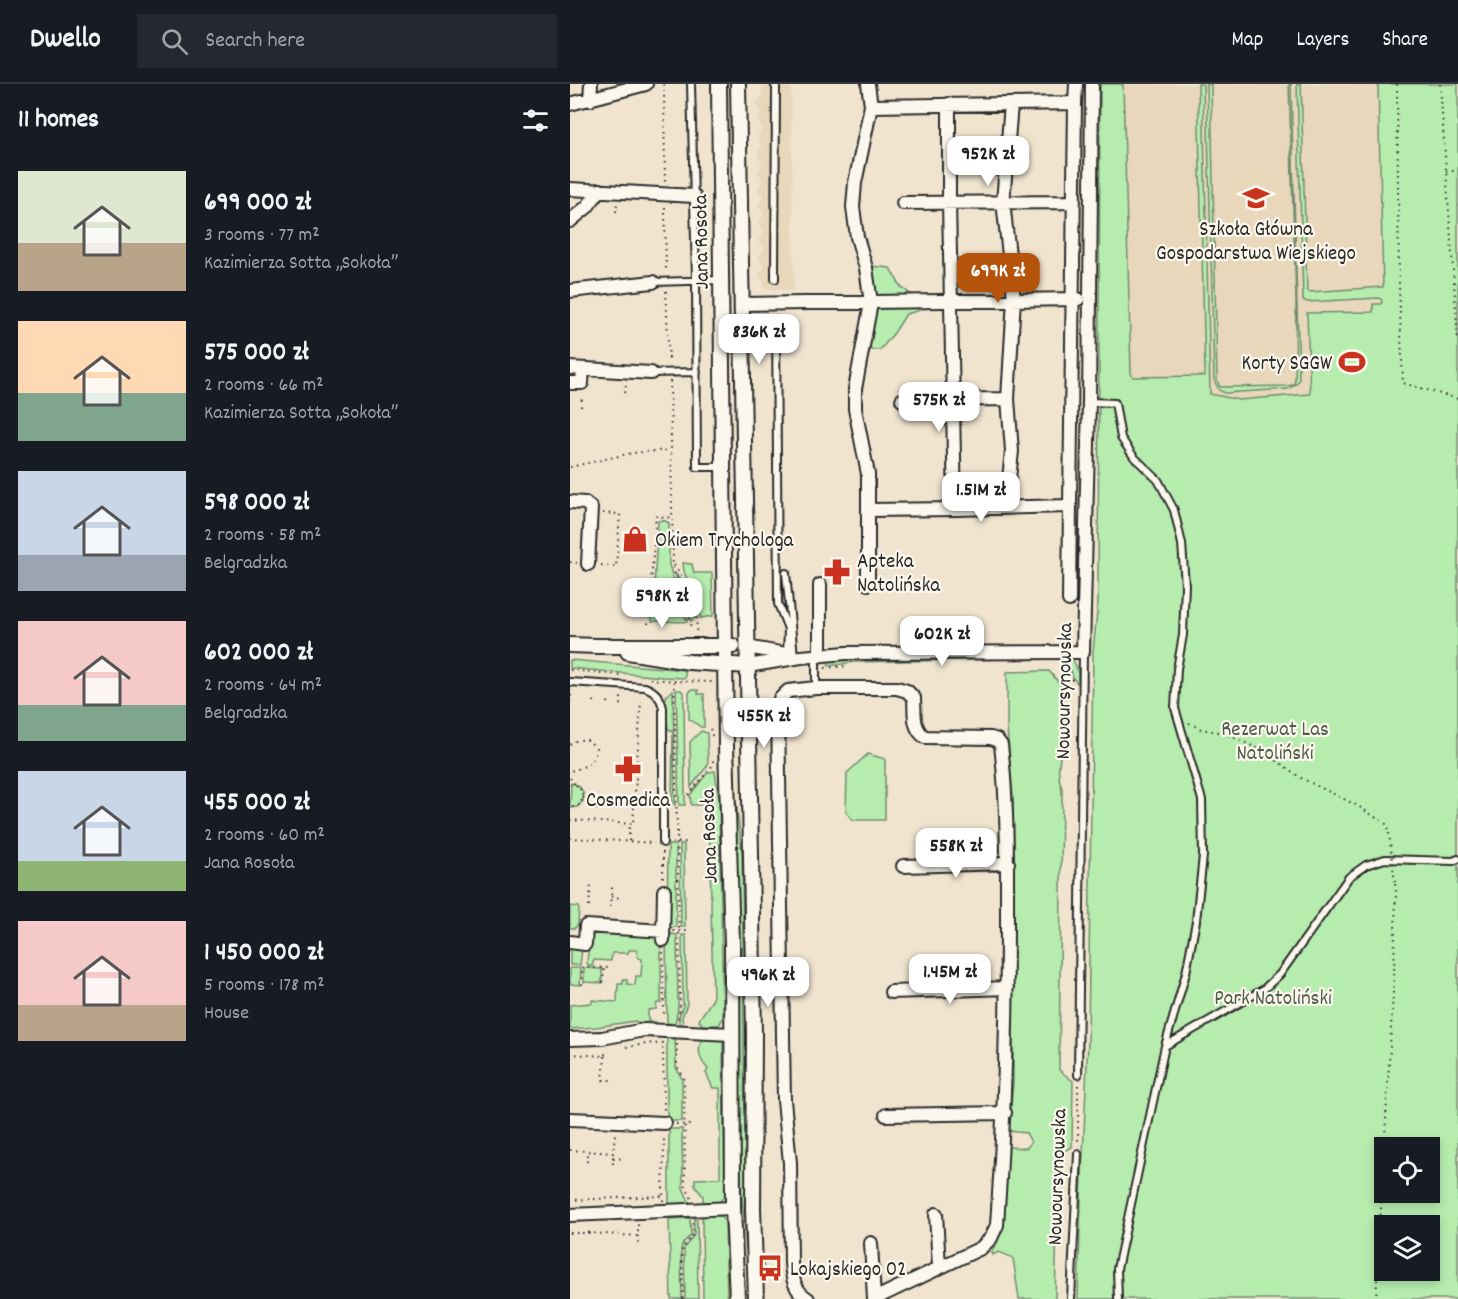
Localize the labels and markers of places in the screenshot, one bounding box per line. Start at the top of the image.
pin: 952K zł [933,136,1043,187]
school or university icon: Szkoła Główna Gospodarstwa Wiejskiego [1241,183,1271,213]
place label: Szkoła Główna Gospodarstwa Wiejskiego [1156,216,1356,270]
pin: 699K zł [943,253,1053,304]
pin: 836K zł [704,314,814,365]
sports icon: Korty SGGW [1337,347,1367,377]
place label: Korty SGGW [1242,350,1333,380]
pin: 575K zł [884,382,994,433]
pin: 1.51M zł [919,472,1043,523]
shop icon: Okiem Trychologa [620,524,650,554]
place label: Okiem Trychologa [655,527,795,557]
place label: Apteka Natolińska [857,548,941,602]
pharmacy icon: Apteka Natolińska [822,557,852,587]
pin: 598K zł [607,578,717,629]
pin: 602K zł [887,616,997,667]
pin: 455K zł [709,698,819,749]
pharmacy icon: Cosmedica [613,754,643,784]
place label: Cosmedica [586,787,671,817]
pin: 558K zł [901,828,1011,879]
pin: 1.45M zł [888,954,1012,1005]
pin: 496K zł [713,957,823,1008]
bus stop icon: Lokajskiego 02 [755,1253,785,1283]
place label: Lokajskiego 02 [790,1256,906,1286]

